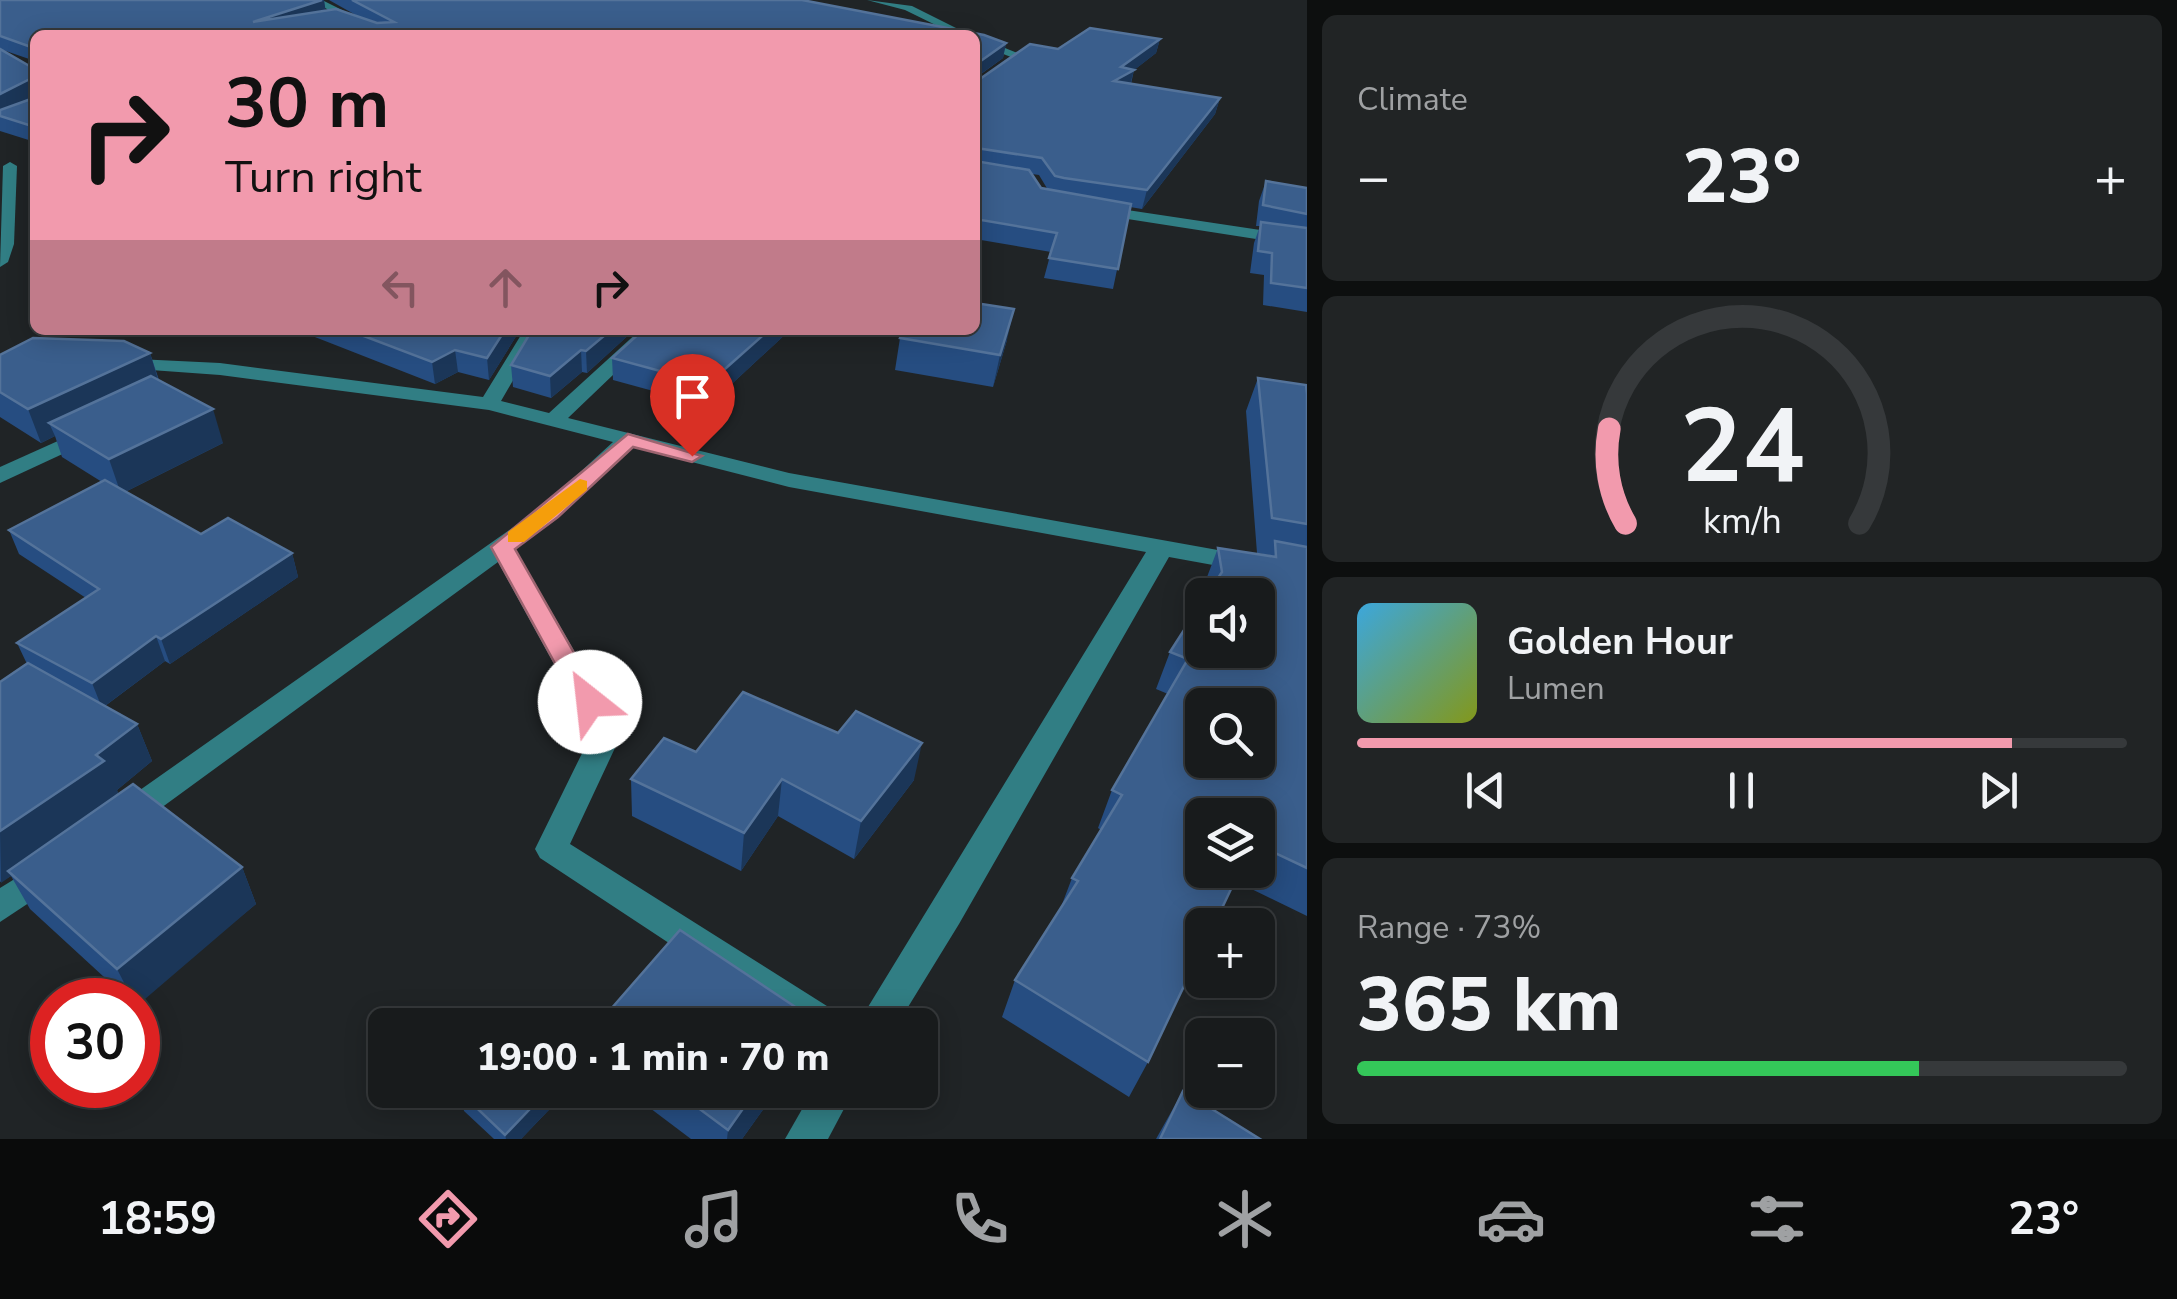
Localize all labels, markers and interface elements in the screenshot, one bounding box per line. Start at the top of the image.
text: 30 m [225,56,389,152]
icon: right [60,70,190,200]
text: Climate [1357,78,1468,121]
text: 23° [1683,126,1801,228]
text: − [1357,140,1390,215]
text: + [2094,140,2127,215]
text: Turn right [225,147,422,208]
icon: left [373,260,428,315]
icon: ahead [478,260,533,315]
icon: right [583,260,638,315]
pin [650,354,735,457]
icon: arrive [665,369,720,424]
text: 24 [1680,376,1804,518]
text: km/h [1703,497,1781,546]
map controls [1185,578,1275,1108]
button: sound [1185,578,1275,668]
text: Golden Hour [1507,616,1733,667]
position arrow [538,650,642,754]
text: Lumen [1507,667,1605,710]
button: search [1185,688,1275,778]
icon: previous [1458,763,1513,818]
icon: pause [1714,763,1769,818]
icon: next [1971,763,2026,818]
button: layers [1185,798,1275,888]
text: Range · 73% [1357,906,1541,949]
button: + [1185,908,1275,998]
text: 365 km [1357,954,1621,1056]
speed limit sign: 30 [30,978,160,1108]
button: − [1185,1018,1275,1108]
text: 19:00 · 1 min · 70 m [477,1032,829,1083]
icon: directions [413,1184,483,1254]
icon: music [679,1184,749,1254]
icon: phone [945,1184,1015,1254]
icon: climate [1210,1184,1280,1254]
icon: car [1476,1184,1546,1254]
icon: filters [1742,1184,1812,1254]
text: 18:59 [98,1189,217,1250]
text: 23° [2008,1189,2079,1250]

